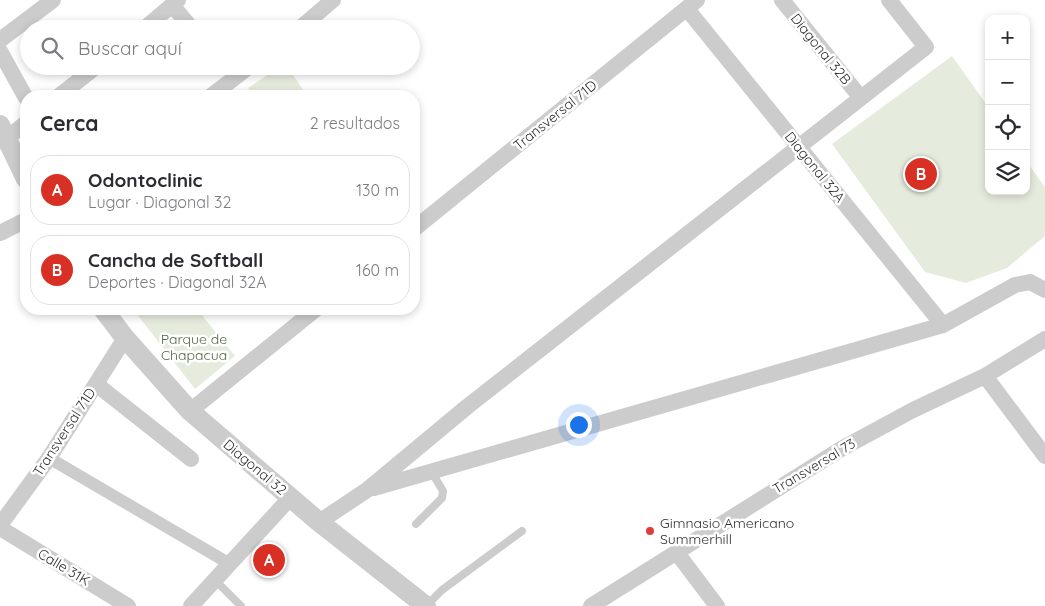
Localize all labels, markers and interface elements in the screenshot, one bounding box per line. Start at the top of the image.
street label: Diagonal 32B [787,10,855,88]
map controls [985,15,1030,195]
button: + [985,15,1030,60]
search box [20,20,420,75]
icon: search [38,34,66,62]
text: Buscar aquí [78,36,182,60]
button: − [985,60,1030,105]
street label: Transversal 71D [510,76,600,154]
button: locate [985,105,1030,150]
text: Cerca [40,110,98,136]
text: 2 resultados [310,113,400,133]
street label: Diagonal 32A [781,128,849,206]
button: layers [985,150,1030,195]
pin: B [905,155,937,193]
text: Odontoclinic [88,168,202,192]
text: A [52,180,62,200]
text: 130 m [356,180,399,200]
text: Lugar · Diagonal 32 [88,192,231,212]
text: Cancha de Softball [88,248,263,272]
text: B [52,260,62,280]
text: 160 m [356,260,399,280]
text: Deportes · Diagonal 32A [88,272,266,292]
park label: Parque de Chapacua [161,330,227,364]
street label: Transversal 71D [29,384,99,480]
your location [566,412,592,438]
street label: Transversal 73 [769,434,859,498]
street label: Diagonal 32 [220,435,291,499]
place label: Gimnasio Americano Summerhill [660,514,794,548]
marker: Gimnasio Americano Summerhill [644,525,656,537]
pin: A [253,541,285,579]
street label: Calle 31K [35,544,93,590]

